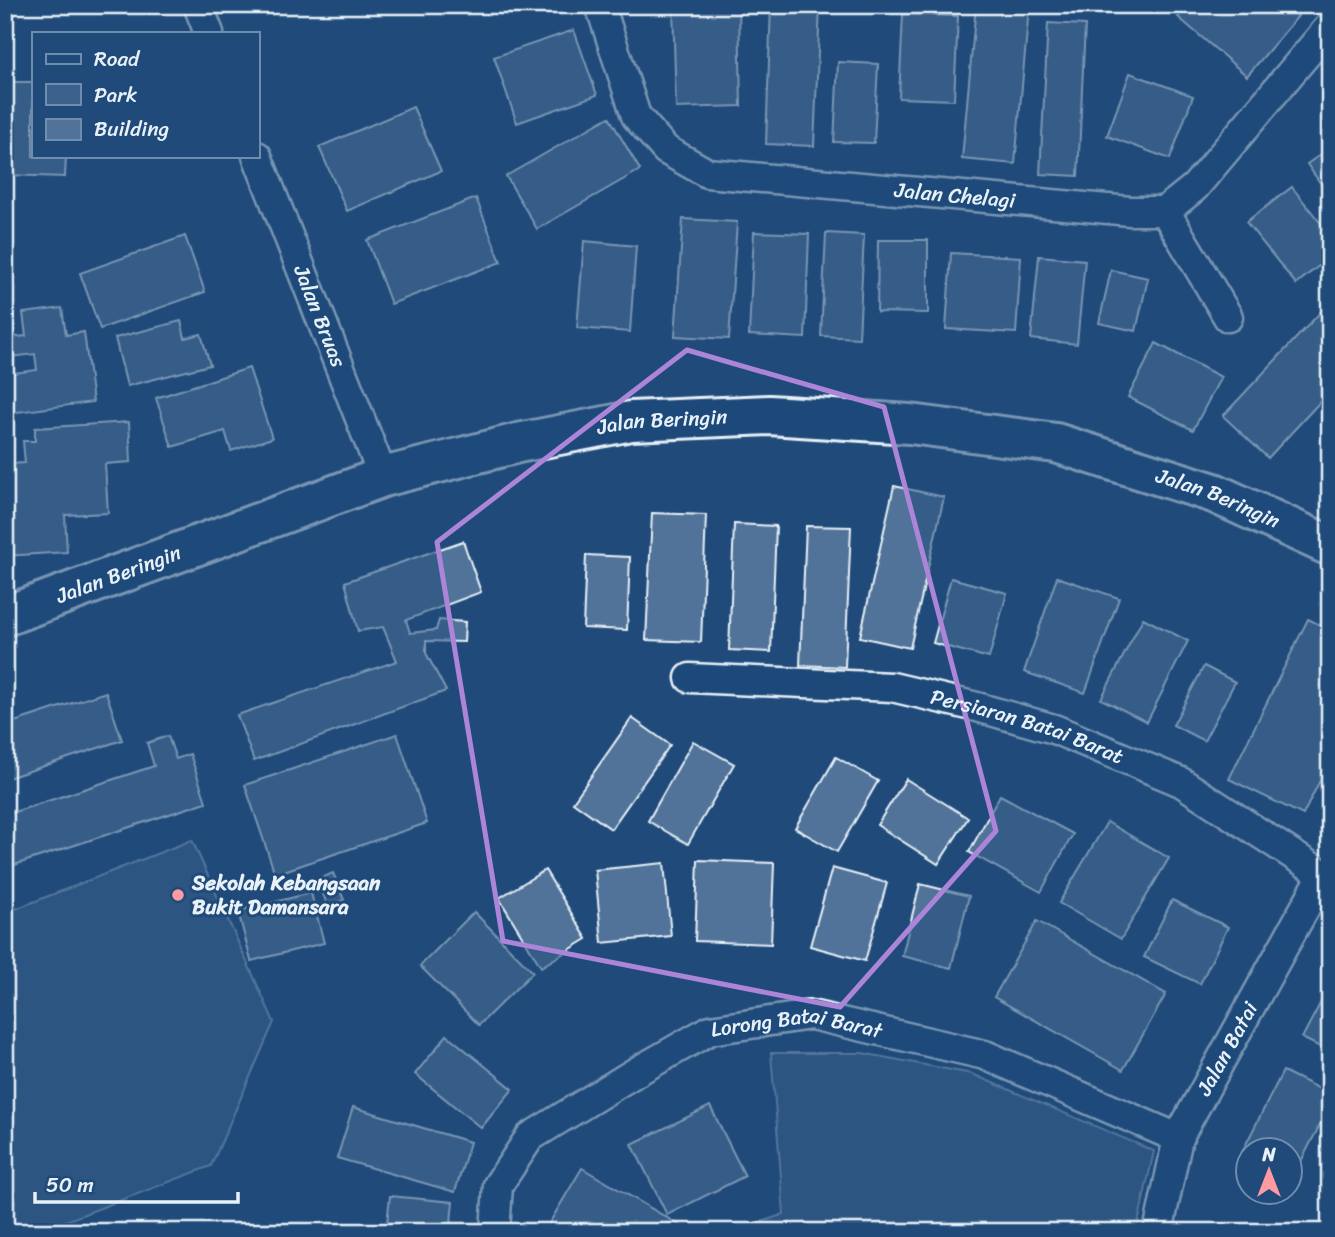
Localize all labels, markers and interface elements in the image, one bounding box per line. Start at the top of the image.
legend [32,32,259,158]
text: Road [94,40,141,78]
text: Park [94,76,137,114]
text: Building [94,110,170,148]
street label: Jalan Chelagi [892,171,1018,220]
street label: Jalan Bruas [282,258,357,373]
street label: Jalan Beringin [592,398,728,446]
street label: Jalan Beringin [1150,457,1286,540]
street label: Jalan Beringin [50,534,187,615]
street label: Persiaran Batai Barat [927,678,1130,775]
place label: Sekolah Kebangsaan Bukit Damansara [191,864,381,926]
marker: Sekolah Kebangsaan Bukit Damansara [170,887,186,903]
street label: Jalan Batai [1185,994,1269,1104]
street label: Lorong Batai Barat [708,996,887,1050]
north arrow [1234,1136,1304,1206]
text: N [1261,1138,1276,1171]
scale bar [35,1160,238,1204]
text: 50 m [46,1166,94,1204]

